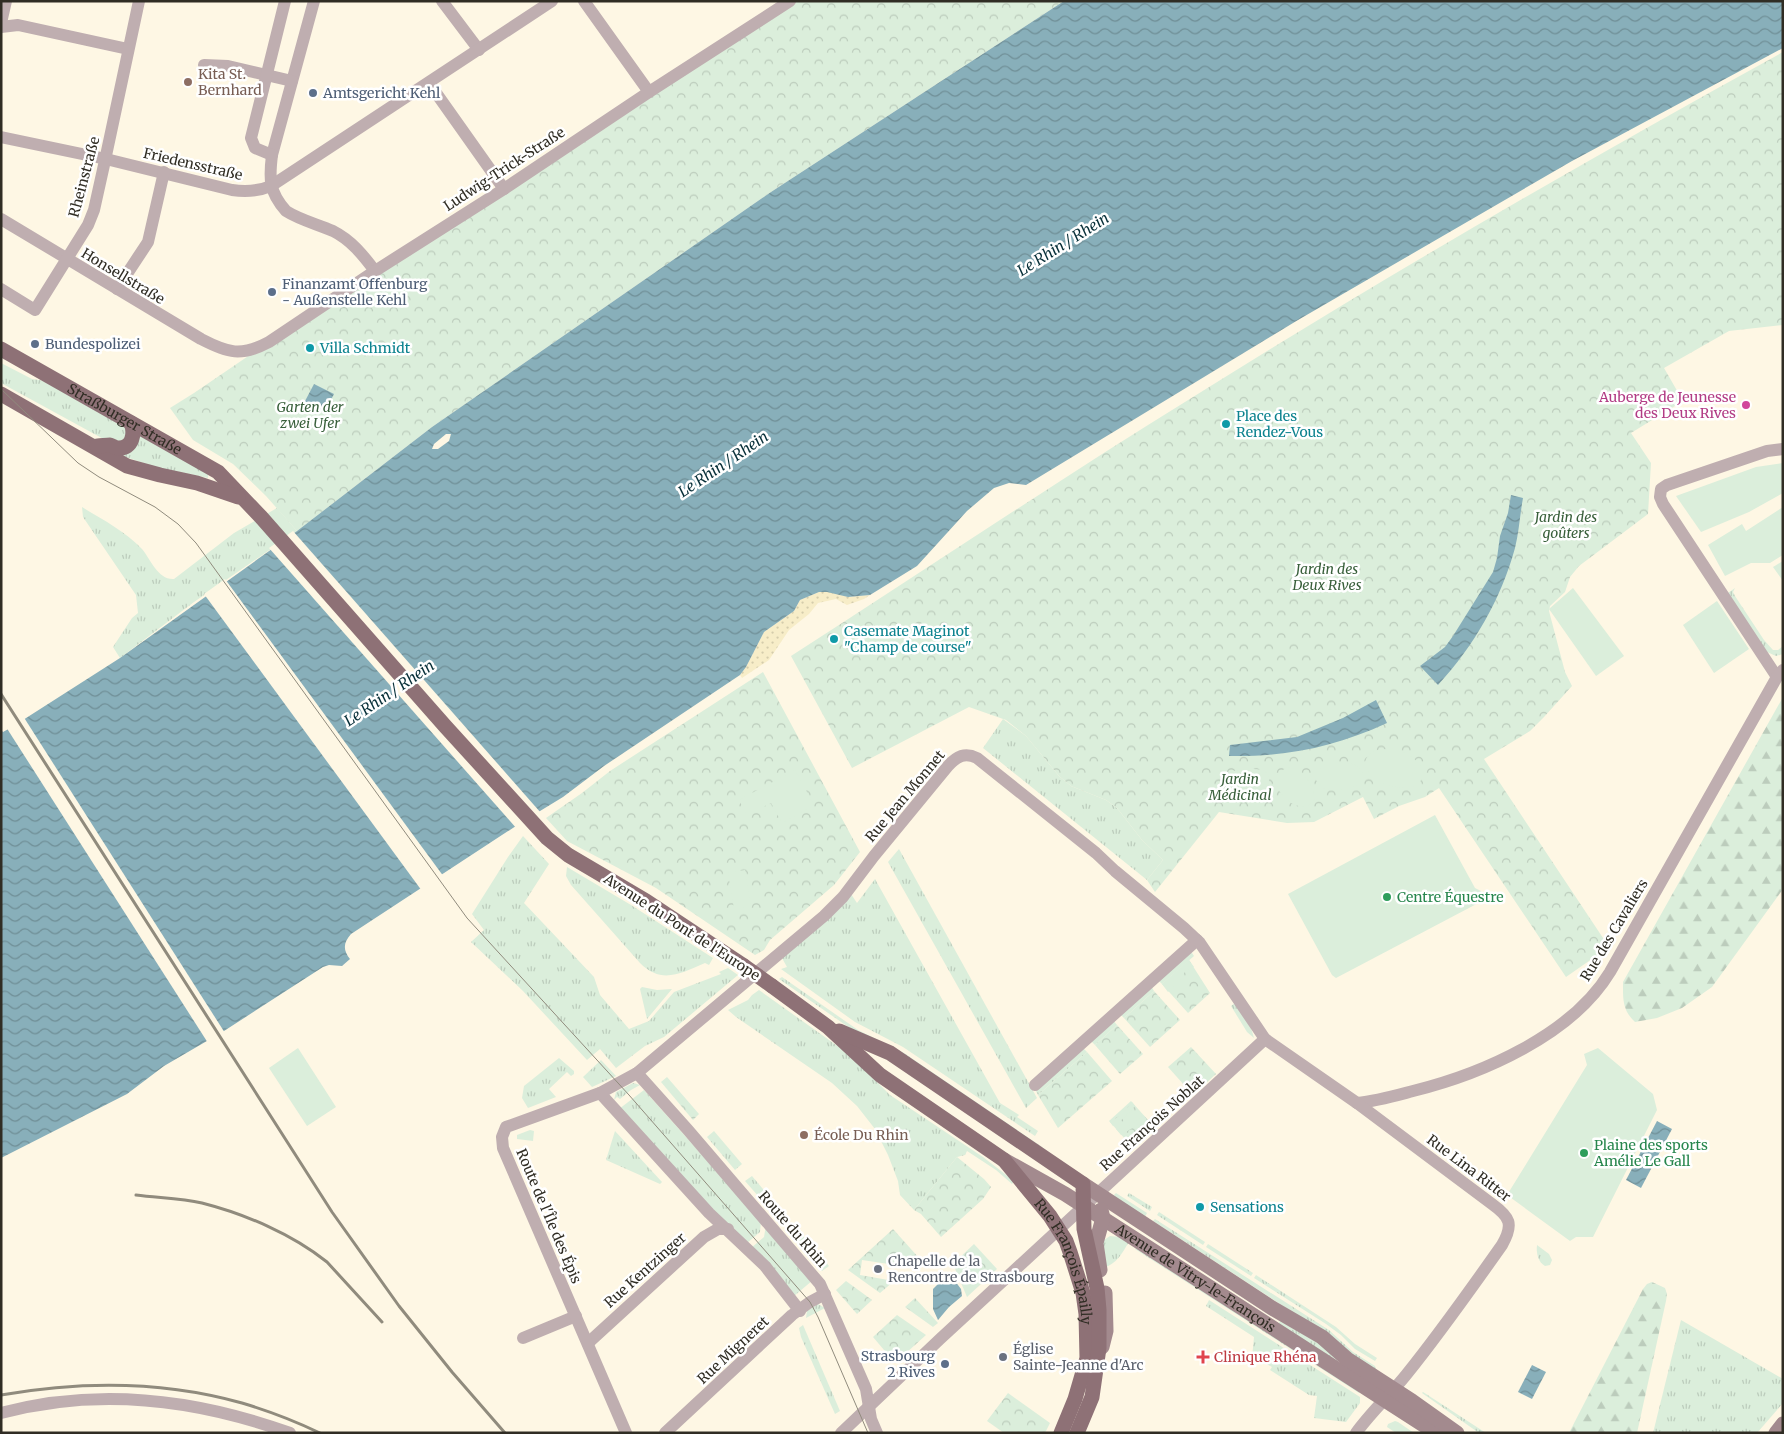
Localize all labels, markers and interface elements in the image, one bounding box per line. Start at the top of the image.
place label: Kita St. Bernhard [198,65,262,99]
marker: Kita St. Bernhard [182,76,194,88]
place label: Amtsgericht Kehl [322,84,441,102]
marker: Amtsgericht Kehl [307,87,319,99]
street label: Ludwig-Trick-Straße [440,123,568,215]
street label: Rheinstraße [65,135,103,219]
street label: Friedensstraße [142,144,244,184]
water label: Le Rhin / Rhein [1014,208,1112,280]
street label: Honsellstraße [78,244,168,308]
place label: Finanzamt Offenburg - Außenstelle Kehl [282,275,428,309]
marker: Finanzamt Offenburg - Außenstelle Kehl [266,286,278,298]
place label: Bundespolizei [45,335,141,353]
marker: Bundespolizei [29,338,41,350]
place label: Villa Schmidt [319,339,411,357]
marker: Villa Schmidt [304,342,316,354]
street label: Straßburger Straße [64,379,185,459]
place label: Auberge de Jeunesse des Deux Rives [1598,388,1736,422]
park label: Garten der zwei Ufer [276,398,344,432]
marker: Auberge de Jeunesse des Deux Rives [1740,399,1752,411]
place label: Place des Rendez-Vous [1236,407,1323,441]
marker: Place des Rendez-Vous [1220,418,1232,430]
water label: Le Rhin / Rhein [674,427,772,501]
park label: Jardin des goûters [1533,508,1597,542]
park label: Jardin des Deux Rives [1291,560,1362,594]
place label: Casemate Maginot "Champ de course" [844,622,972,656]
marker: Casemate Maginot "Champ de course" [828,633,840,645]
water label: Le Rhin / Rhein [340,656,438,730]
street label: Rue Jean Monnet [861,746,949,846]
park label: Jardin Médicinal [1207,770,1272,804]
street label: Avenue du Pont de l'Europe [600,869,763,984]
street label: Rue des Cavaliers [1576,875,1652,984]
place label: Centre Équestre [1397,888,1504,906]
marker: Centre Équestre [1381,891,1393,903]
street label: Rue François Noblat [1096,1071,1208,1175]
place label: École Du Rhin [814,1126,909,1144]
marker: École Du Rhin [798,1129,810,1141]
street label: Rue Lina Ritter [1423,1131,1515,1205]
place label: Plaine des sports Amélie Le Gall [1593,1136,1708,1170]
street label: Route de l'Île des Épis [512,1146,586,1286]
marker: Plaine des sports Amélie Le Gall [1578,1147,1590,1159]
street label: Route du Rhin [755,1187,831,1271]
street label: Rue François Épailly [1030,1195,1095,1326]
place label: Sensations [1210,1198,1284,1216]
marker: Sensations [1194,1201,1206,1213]
street label: Avenue de Vitry-le-François [1111,1219,1279,1336]
street label: Rue Kentzinger [600,1229,690,1311]
place label: Chapelle de la Rencontre de Strasbourg [888,1252,1054,1286]
marker: Chapelle de la Rencontre de Strasbourg [872,1263,884,1275]
street label: Rue Migneret [694,1312,773,1388]
place label: Église Sainte-Jeanne d'Arc [1013,1340,1144,1374]
place label: Strasbourg 2 Rives [861,1347,936,1381]
place label: Clinique Rhéna [1214,1348,1317,1366]
marker: Clinique Rhéna [1196,1350,1210,1364]
marker: Église Sainte-Jeanne d'Arc [997,1351,1009,1363]
marker: Strasbourg 2 Rives [939,1358,951,1370]

